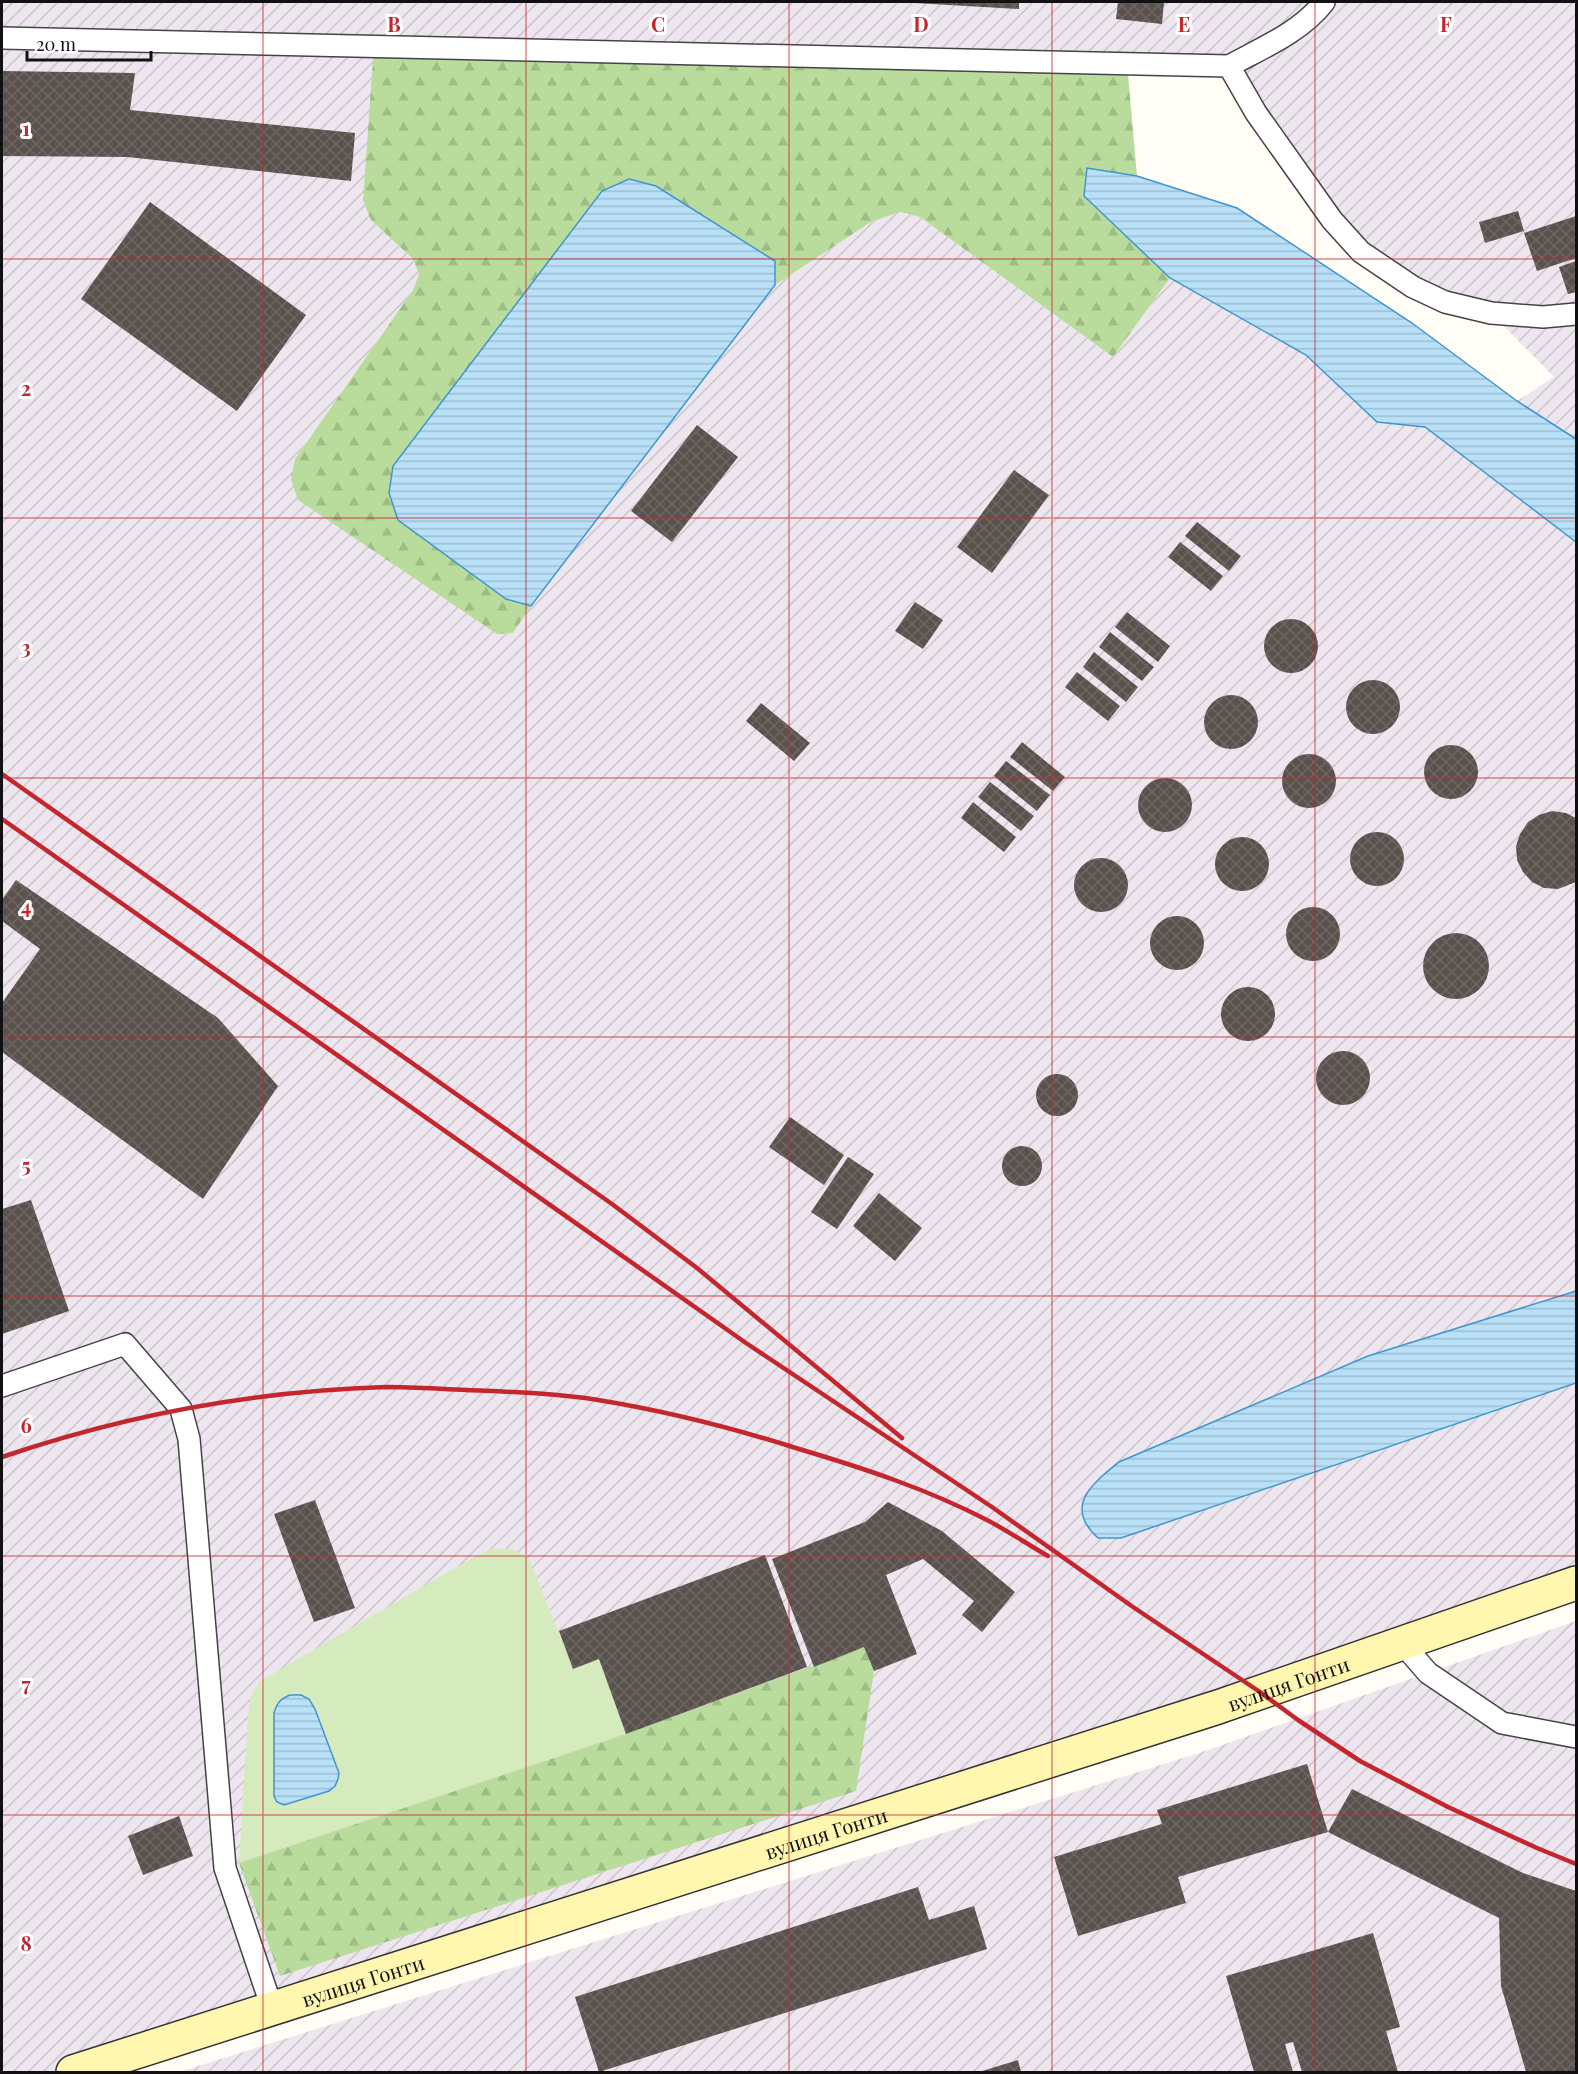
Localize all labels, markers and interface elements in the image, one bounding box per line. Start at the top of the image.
text: B [387,10,401,37]
text: C [651,10,665,37]
text: D [913,10,929,37]
text: E [1178,10,1190,37]
text: F [1440,10,1452,37]
scale bar [27,24,152,62]
text: 20 m [36,32,76,56]
text: 1 [22,114,30,141]
text: 2 [21,374,31,401]
text: 3 [21,633,31,660]
text: 4 [21,892,31,919]
text: 5 [21,1151,31,1178]
text: 6 [20,1411,32,1438]
street label: вулиця Гонти [1224,1649,1353,1716]
text: 7 [21,1670,31,1697]
street label: вулиця Гонти [761,1800,890,1864]
text: 8 [20,1929,32,1956]
street label: вулиця Гонти [298,1948,427,2012]

